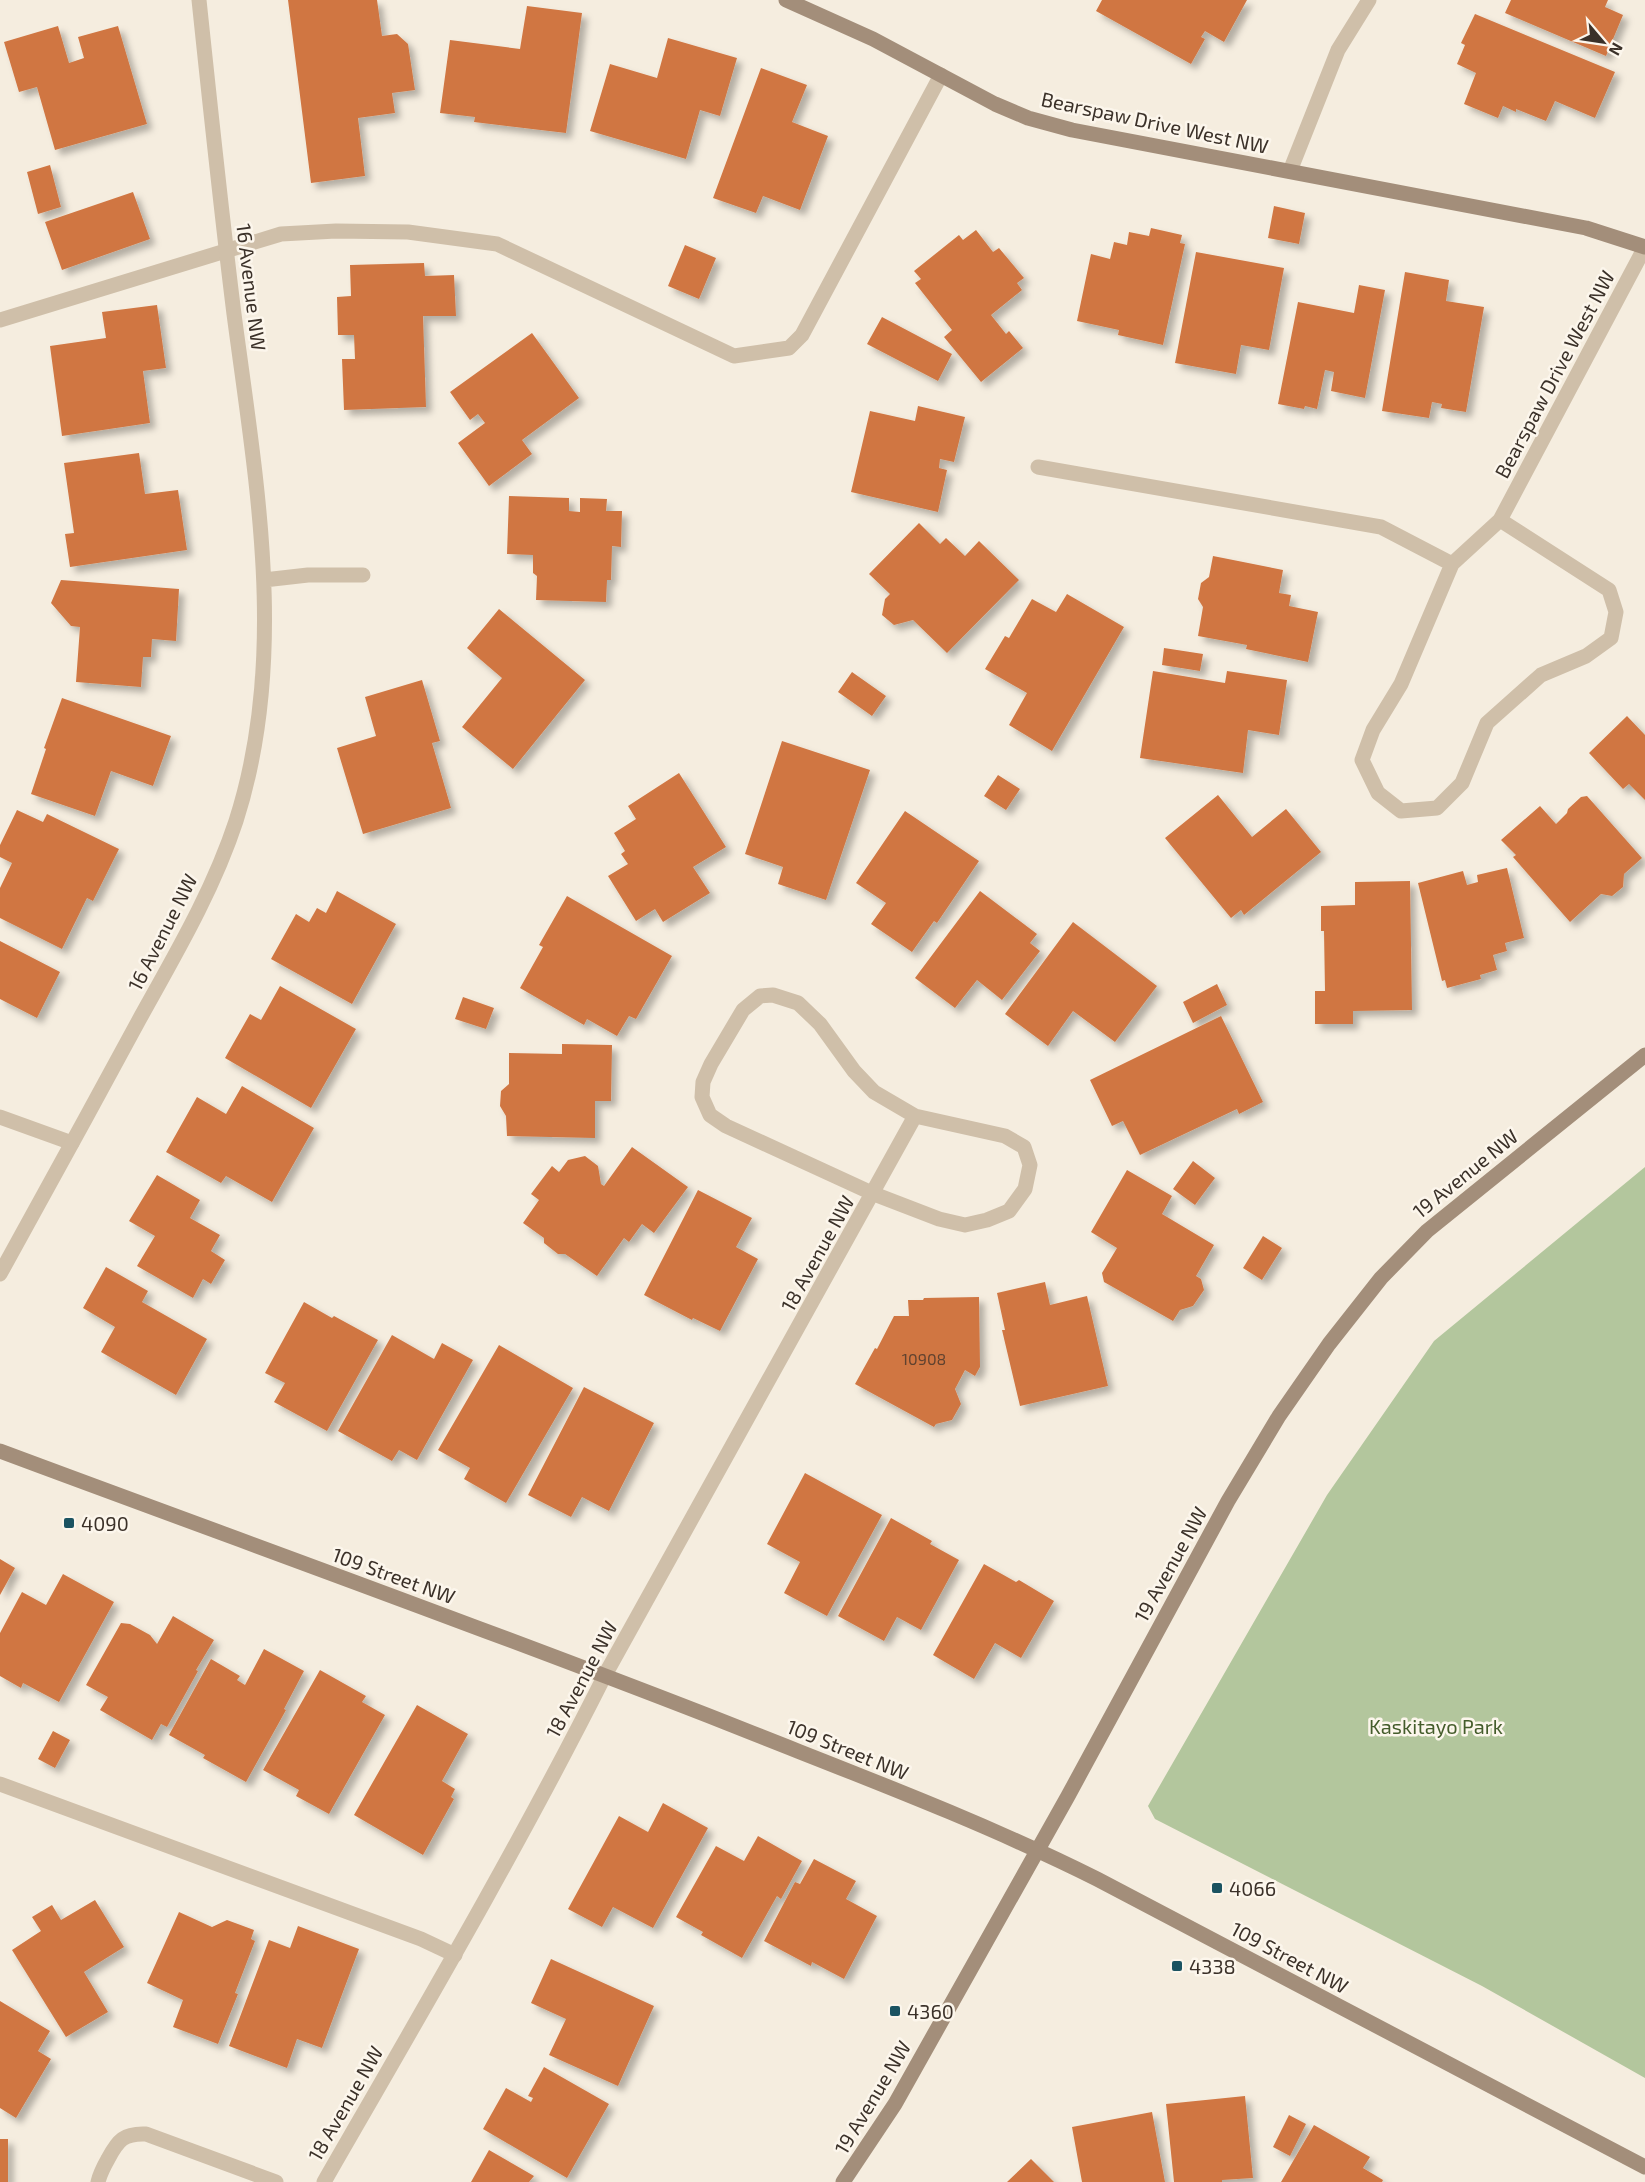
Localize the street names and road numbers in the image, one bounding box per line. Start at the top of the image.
street label: Bearspaw Drive West NW [1039,86,1271,158]
street label: 16 Avenue NW [232,222,272,352]
street label: Bearspaw Drive West NW [1489,266,1619,482]
street label: 16 Avenue NW [122,870,202,994]
street label: 19 Avenue NW [1408,1123,1522,1223]
street label: 18 Avenue NW [775,1191,859,1315]
street label: 19 Avenue NW [1128,1502,1212,1626]
street label: 109 Street NW [329,1542,459,1608]
street label: 18 Avenue NW [540,1617,622,1741]
street label: 109 Street NW [784,1714,912,1784]
street label: 109 Street NW [1227,1916,1353,1998]
street label: 19 Avenue NW [829,2036,915,2158]
street label: 18 Avenue NW [302,2041,388,2165]

